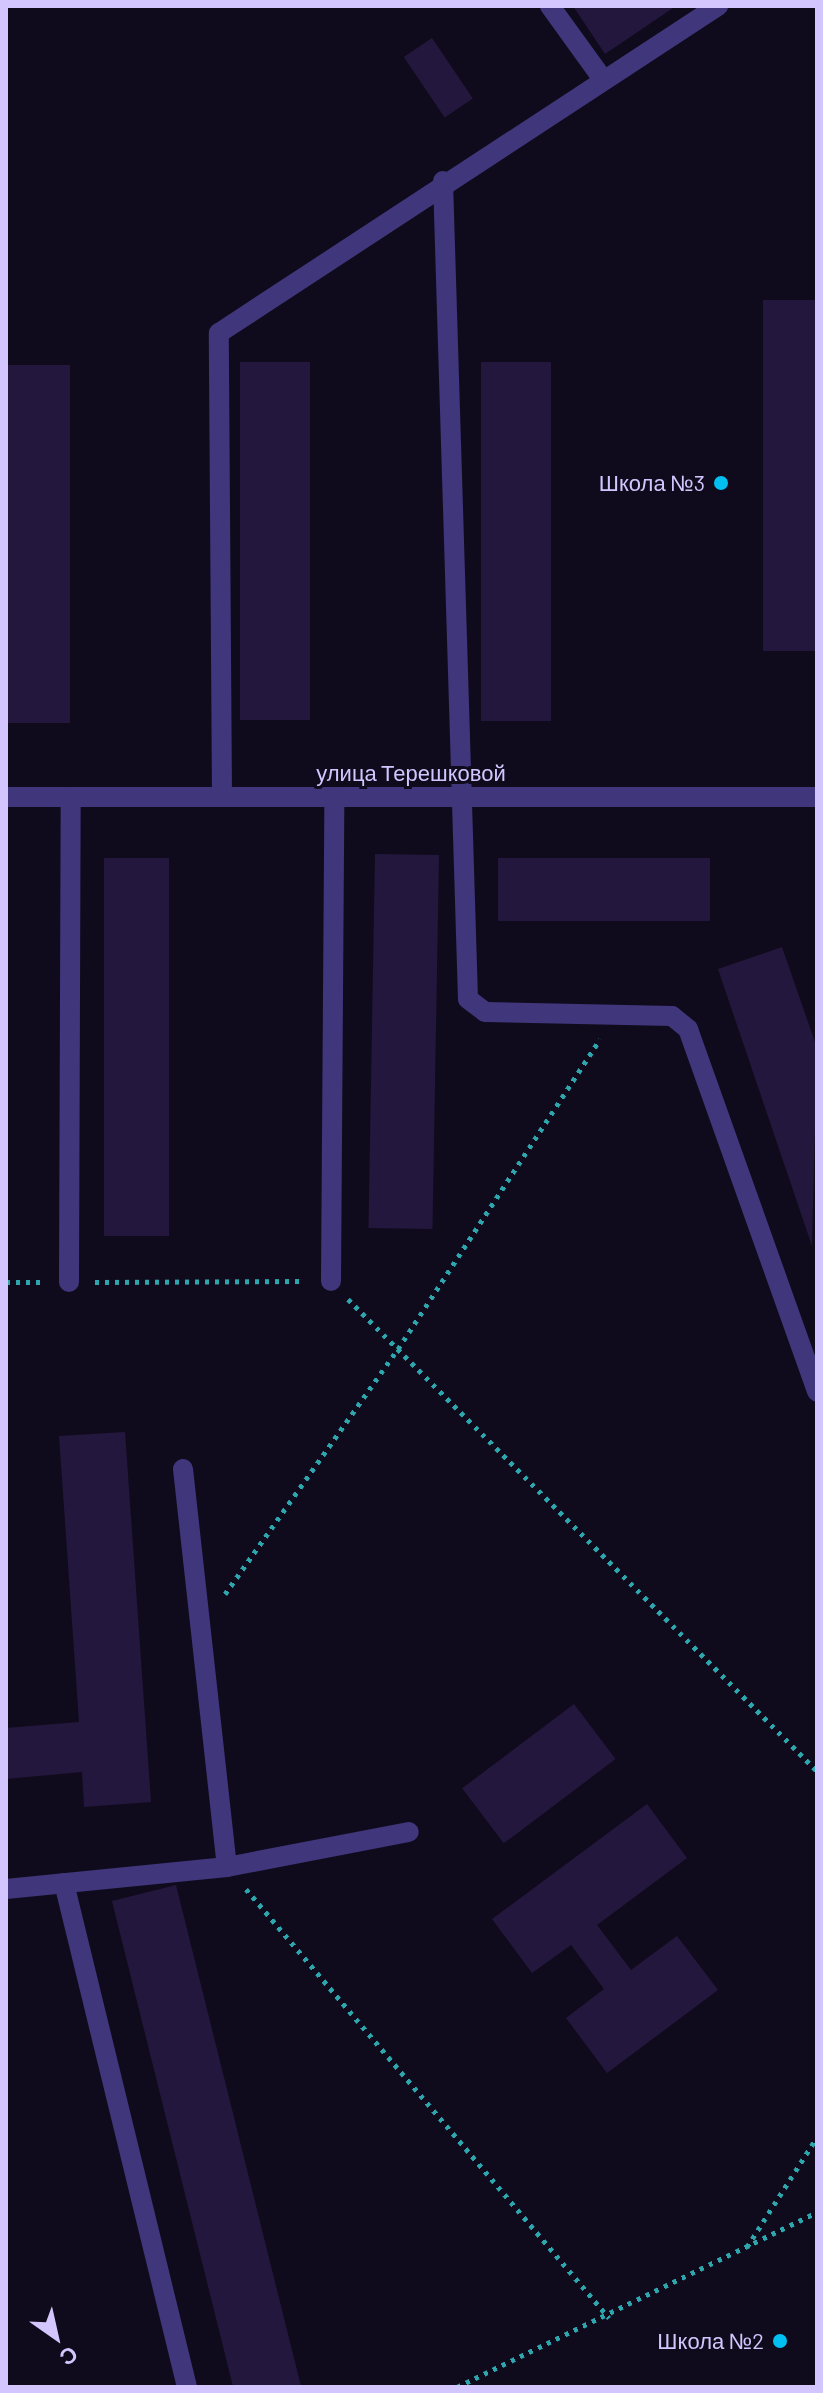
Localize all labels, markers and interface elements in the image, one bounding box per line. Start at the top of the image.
place label: Школа №3 [599,470,705,496]
marker: Школа №3 [712,474,730,492]
street label: улица Терешковой [316,760,506,786]
north arrow [16,2297,96,2377]
place label: Школа №2 [657,2328,764,2354]
marker: Школа №2 [771,2332,789,2350]
text: С [56,2342,83,2372]

